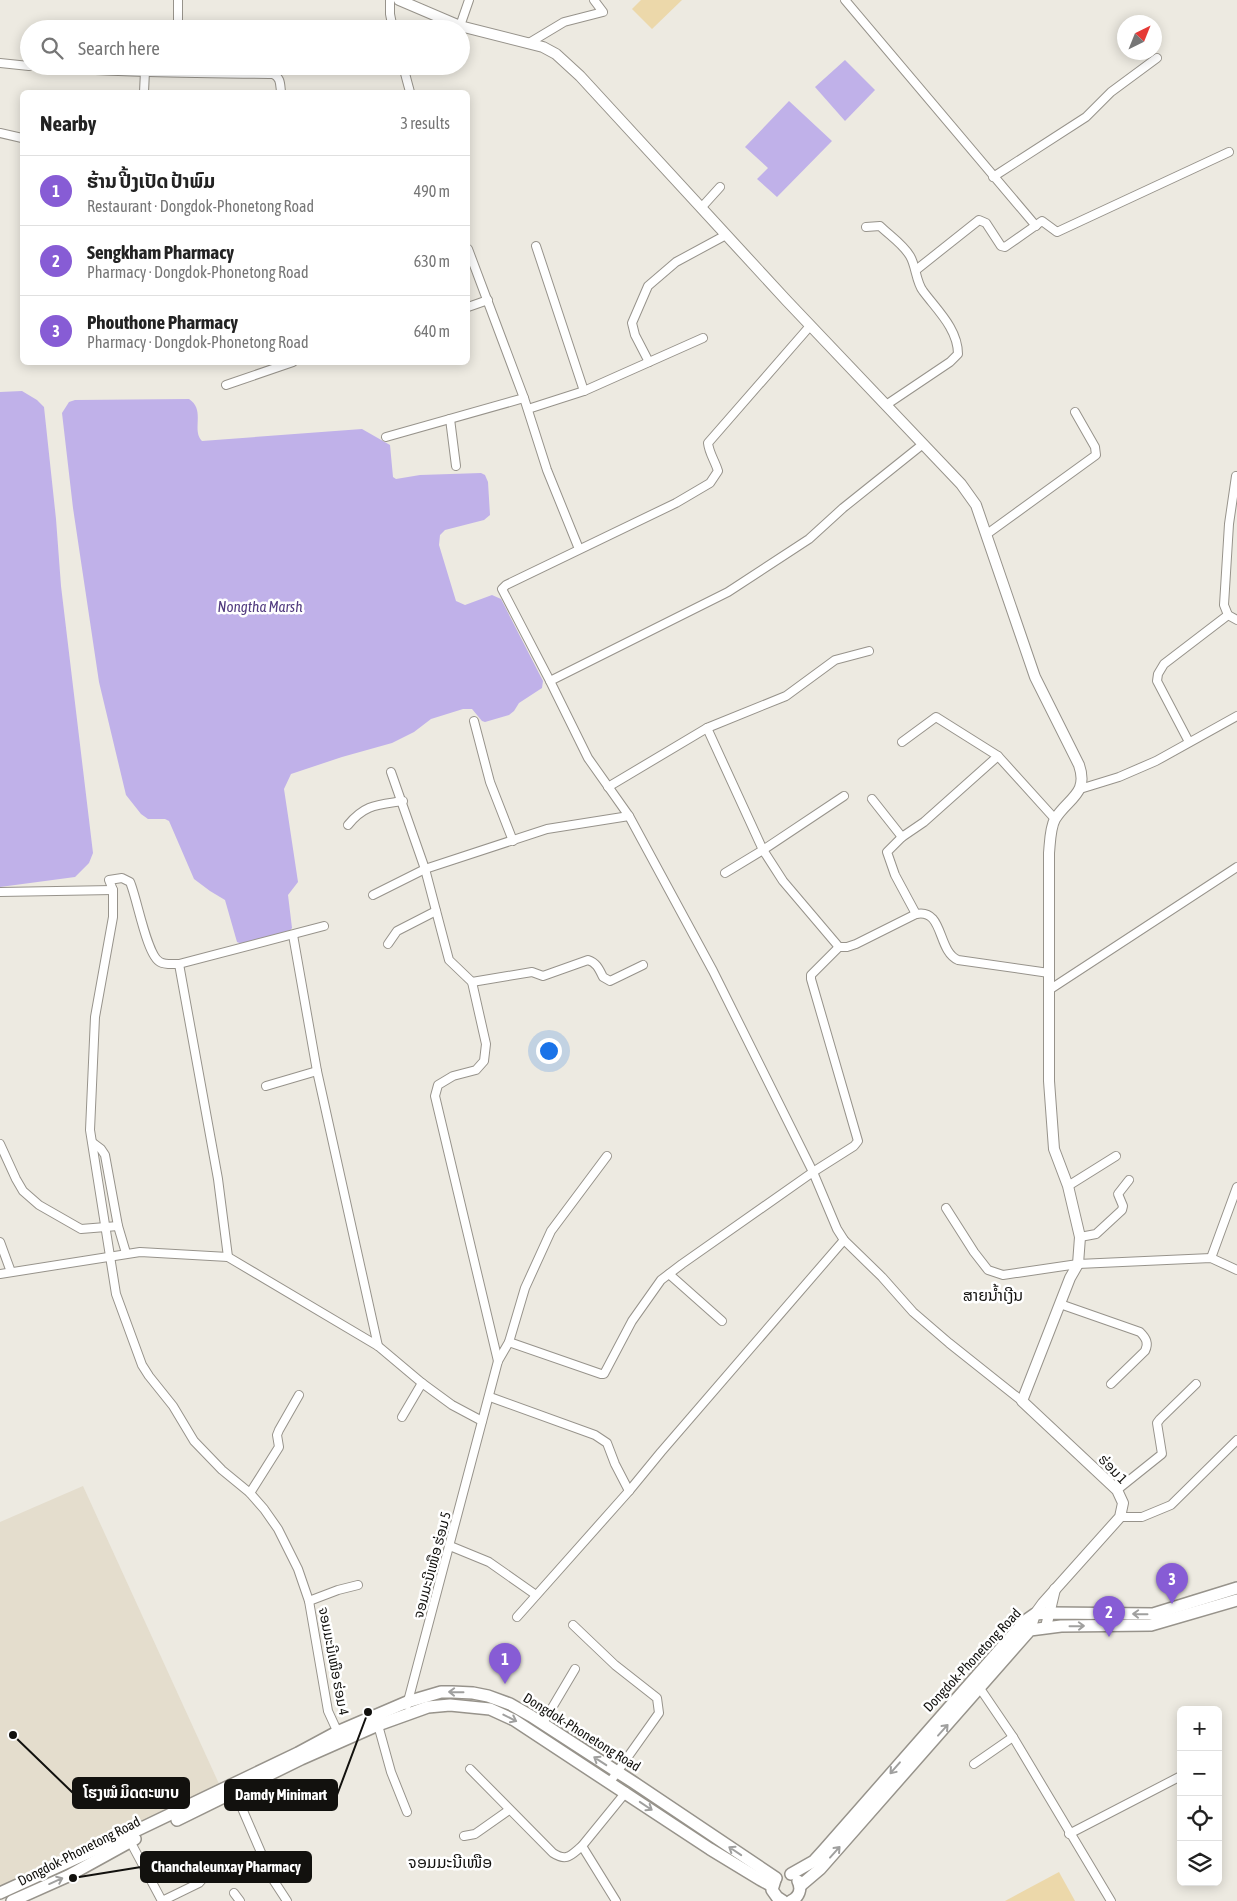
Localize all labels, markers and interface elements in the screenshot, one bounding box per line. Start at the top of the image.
north arrow [1117,15,1162,60]
search box [20,20,470,75]
icon: search [38,34,66,62]
text: Search here [78,37,160,59]
text: Nearby [40,111,96,135]
text: 3 results [400,114,450,132]
text: ຮ້ານ ປີ້ງເປັດ ປ້າພົມ [87,170,215,192]
text: 1 [52,182,60,200]
text: 490 m [414,182,450,200]
text: Restaurant · Dongdok-Phonetong Road [87,197,314,215]
text: Sengkham Pharmacy [87,241,234,263]
text: 2 [52,252,60,270]
text: 630 m [414,252,450,270]
text: Pharmacy · Dongdok-Phonetong Road [87,263,308,281]
text: Phouthone Pharmacy [87,311,238,333]
text: 3 [52,322,60,340]
text: 640 m [414,322,450,340]
text: Pharmacy · Dongdok-Phonetong Road [87,333,308,351]
water label: Nongtha Marsh [218,598,302,615]
your location [536,1038,562,1064]
district label: ສາຍນ້ຳເງີນ [963,1283,1023,1304]
street label: ຮ່ອມ 1 [1095,1451,1131,1487]
street label: ຈອມມະນີເໜືອ ຮ່ອມ 5 [410,1510,454,1620]
pin: 3 [1156,1563,1188,1604]
pin: 2 [1093,1596,1125,1637]
street label: ຈອມມະນີເໜືອ ຮ່ອມ 4 [316,1605,352,1717]
street label: Dongdok-Phonetong Road [920,1605,1024,1715]
one-way arrow [1132,1609,1148,1619]
one-way arrow [1068,1621,1085,1631]
pin: 1 [489,1643,521,1684]
one-way arrow [448,1688,464,1697]
street label: Dongdok-Phonetong Road [520,1689,644,1775]
map controls [1177,1706,1222,1886]
button: + [1177,1706,1222,1751]
one-way arrow [502,1713,517,1723]
one-way arrow [937,1724,948,1737]
button: − [1177,1751,1222,1796]
one-way arrow [594,1755,608,1765]
one-way arrow [889,1762,901,1775]
callout: ໂຮງໝໍ ມິດຕະພາບ [73,1778,189,1808]
callout: Damdy Minimart [225,1780,337,1810]
text: ໂຮງໝໍ ມິດຕະພາບ [82,1783,179,1801]
text: Damdy Minimart [235,1786,328,1803]
button: locate [1177,1796,1222,1841]
one-way arrow [639,1801,653,1811]
street label: Dongdok-Phonetong Road [15,1813,143,1889]
button: layers [1177,1841,1222,1886]
one-way arrow [729,1846,743,1856]
one-way arrow [829,1846,840,1859]
callout: Chanchaleunxay Pharmacy [141,1852,311,1882]
district label: ຈອມມະນີເໜືອ [408,1853,492,1871]
text: Chanchaleunxay Pharmacy [151,1858,302,1875]
one-way arrow [48,1876,63,1885]

